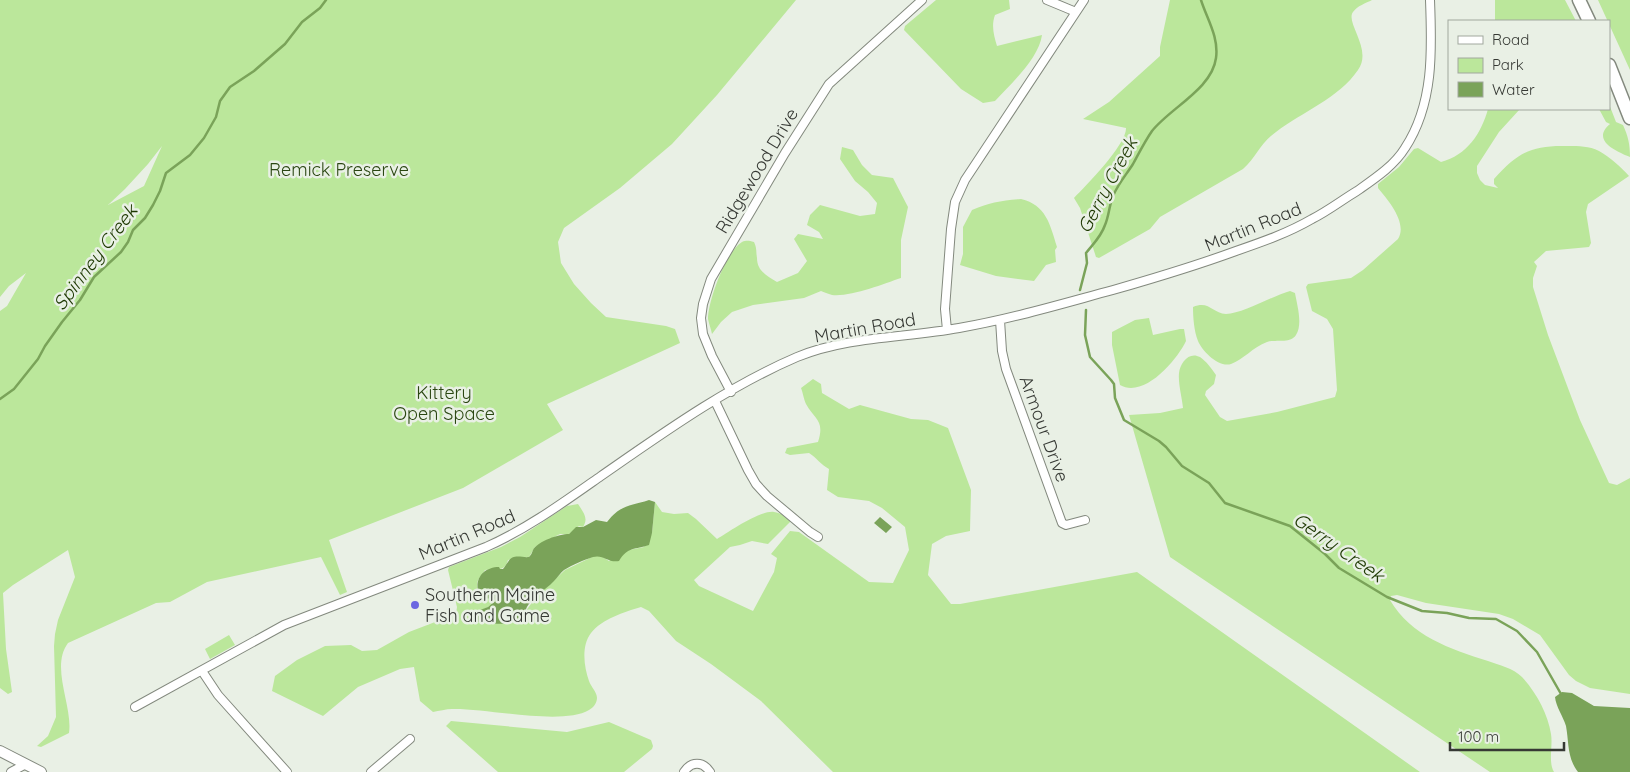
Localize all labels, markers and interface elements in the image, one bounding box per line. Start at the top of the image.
legend [1448,20,1610,110]
text: Road [1492,30,1529,49]
text: Park [1492,55,1524,74]
text: Water [1492,80,1535,99]
street label: Ridgewood Drive [710,104,803,238]
water label: Gerry Creek [1072,131,1143,237]
park label: Remick Preserve [269,158,409,181]
street label: Martin Road [1201,197,1305,256]
water label: Spinney Creek [48,198,144,314]
street label: Martin Road [812,307,917,348]
street label: Armour Drive [1015,373,1074,485]
park label: Kittery Open Space [393,381,495,425]
street label: Martin Road [415,504,519,565]
water label: Gerry Creek [1289,507,1391,588]
place label: Southern Maine Fish and Game [425,583,555,627]
marker: Southern Maine Fish and Game [409,599,421,611]
scale bar [1450,720,1564,752]
text: 100 m [1458,727,1499,746]

